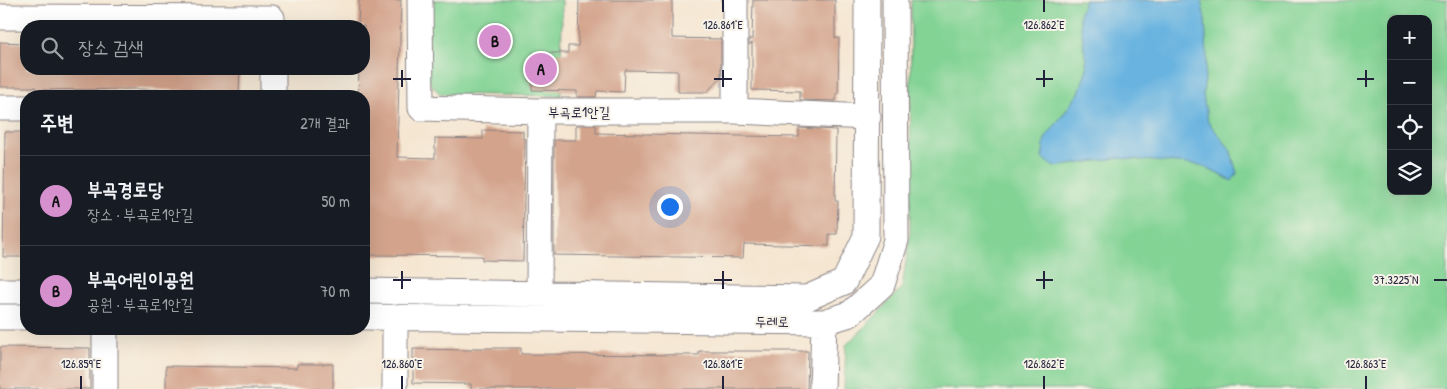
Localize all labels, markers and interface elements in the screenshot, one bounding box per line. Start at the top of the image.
map controls [1387,15,1432,195]
button: + [1387,15,1432,60]
text: 126.861°E [703,16,744,33]
text: 126.862°E [1023,16,1065,33]
search box [20,20,370,75]
pin: B [479,22,511,60]
icon: search [38,34,66,62]
text: 장소 검색 [78,34,144,60]
pin: A [525,50,557,88]
button: − [1387,60,1432,105]
street label: 부곡로1안길 [548,102,610,121]
button: locate [1387,105,1432,150]
text: 주변 [40,108,74,137]
text: 2개 결과 [300,112,350,134]
button: layers [1387,150,1432,195]
text: 부곡경로당 [87,176,163,202]
text: A [52,190,60,212]
text: 50 m [322,190,350,212]
your location [657,194,683,220]
text: 장소 · 부곡로1안길 [87,203,194,225]
text: 부곡어린이공원 [87,266,194,292]
text: 37.3225°N [1374,271,1418,288]
text: B [52,280,60,302]
text: 70 m [320,280,350,302]
text: 공원 · 부곡로1안길 [87,293,194,315]
street label: 두레로 [755,311,789,331]
text: 126.859°E [61,355,102,372]
text: 126.860°E [382,355,423,372]
text: 126.861°E [703,355,744,372]
text: 126.862°E [1023,355,1065,372]
text: 126.863°E [1346,355,1387,372]

